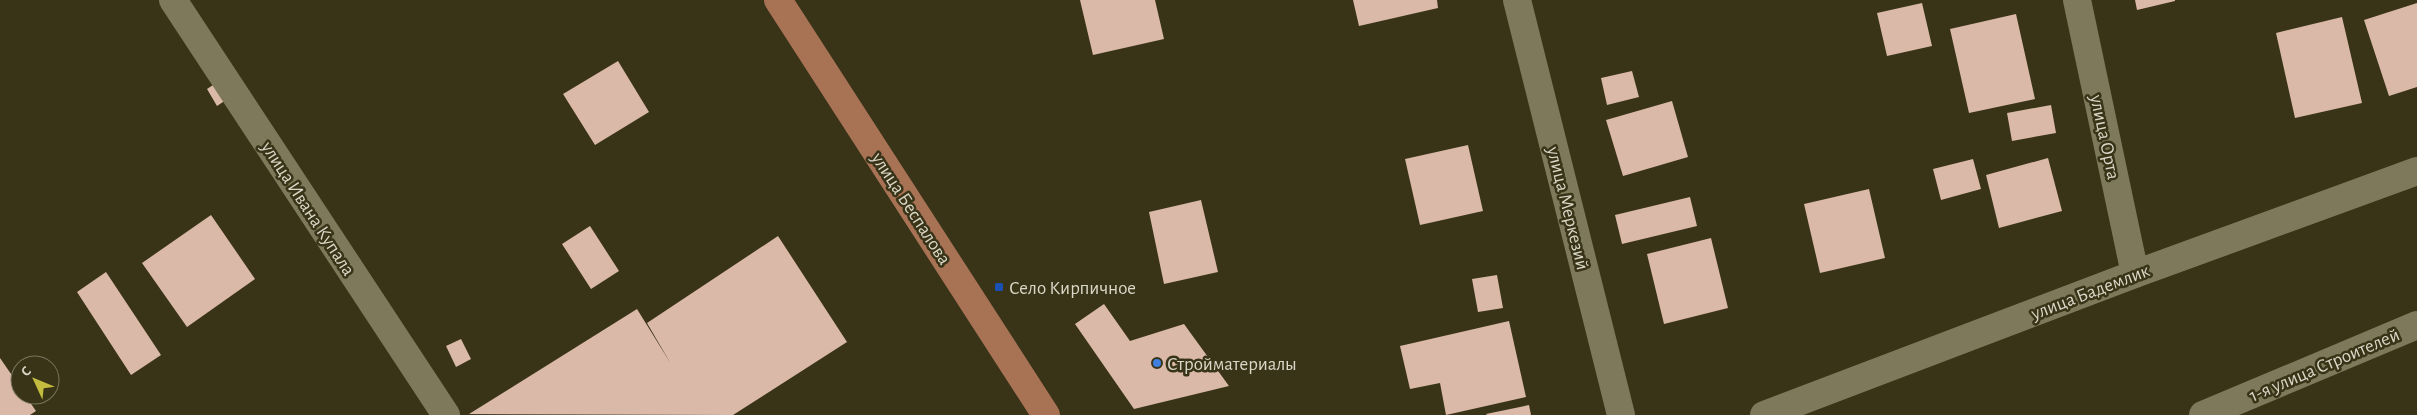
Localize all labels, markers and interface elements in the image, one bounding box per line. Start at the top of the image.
street label: улица Орта [2086,92,2123,182]
street label: улица Ивана Купала [257,137,358,280]
street label: улица Меркезий [1543,144,1592,272]
street label: улица Беспалова [867,149,954,269]
street label: улица Бадемлик [2028,261,2153,324]
place label: Село Кирпичное [1009,279,1136,298]
marker: Село Кирпичное [993,281,1005,293]
street label: 1-я улица Строителей [2247,325,2402,406]
north arrow [10,355,60,405]
place label: Стройматериалы [1167,355,1297,374]
marker: Стройматериалы [1151,357,1163,369]
text: С [19,364,34,379]

